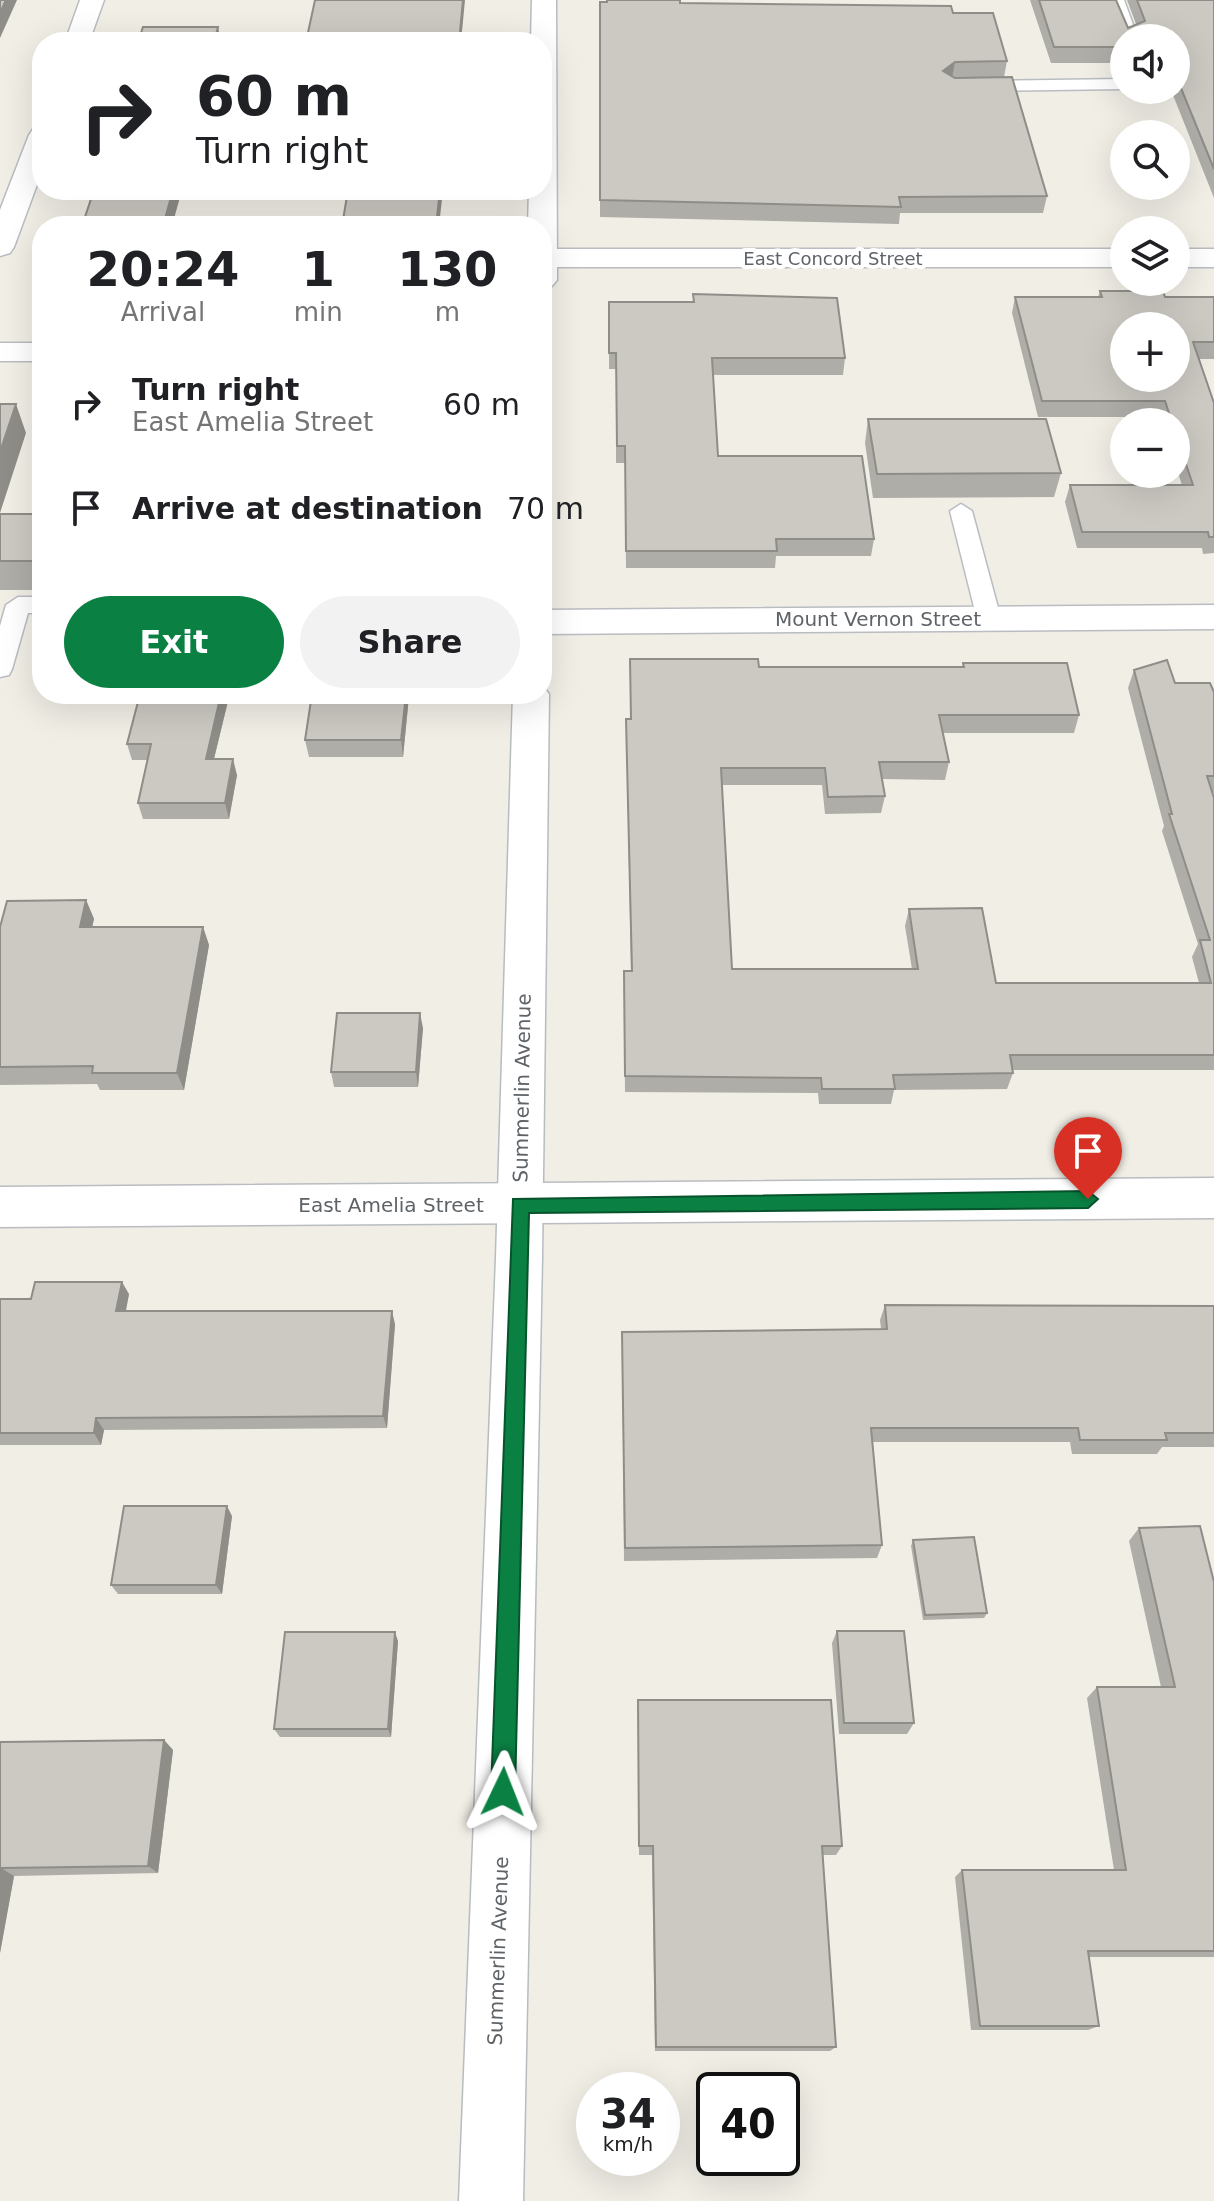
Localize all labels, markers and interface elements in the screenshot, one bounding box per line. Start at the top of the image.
map controls [1110,24,1190,488]
button: sound [1110,24,1190,104]
text: 60 m [196,63,352,128]
icon: right [64,64,168,168]
button: search [1110,120,1190,200]
text: Turn right [196,130,368,171]
button: layers [1110,216,1190,296]
text: 20:24 [86,241,239,297]
text: 1 [302,241,335,297]
text: 130 [397,241,497,297]
street label: East Concord Street [743,248,923,269]
text: Arrival [121,297,205,327]
text: min [294,297,343,327]
text: m [435,297,460,327]
button: + [1110,312,1190,392]
text: Turn right [132,372,299,407]
icon: right [64,382,108,426]
text: 60 m [443,387,520,422]
text: East Amelia Street [132,407,373,437]
button: − [1110,408,1190,488]
icon: arrive [64,486,108,530]
text: Arrive at destination [132,491,483,526]
text: 70 m [507,491,584,526]
button: Exit [64,596,284,688]
button: Share [300,596,520,688]
street label: Mount Vernon Street [775,607,981,631]
street label: Summerlin Avenue [508,993,536,1183]
pin [1054,1117,1122,1199]
icon: arrive [1066,1129,1110,1173]
street label: East Amelia Street [298,1193,484,1217]
position arrow [461,1750,545,1834]
street label: Summerlin Avenue [483,1856,513,2046]
speed limit sign: 40 [696,2072,800,2176]
text: 34 [600,2091,656,2137]
text: km/h [603,2132,653,2156]

